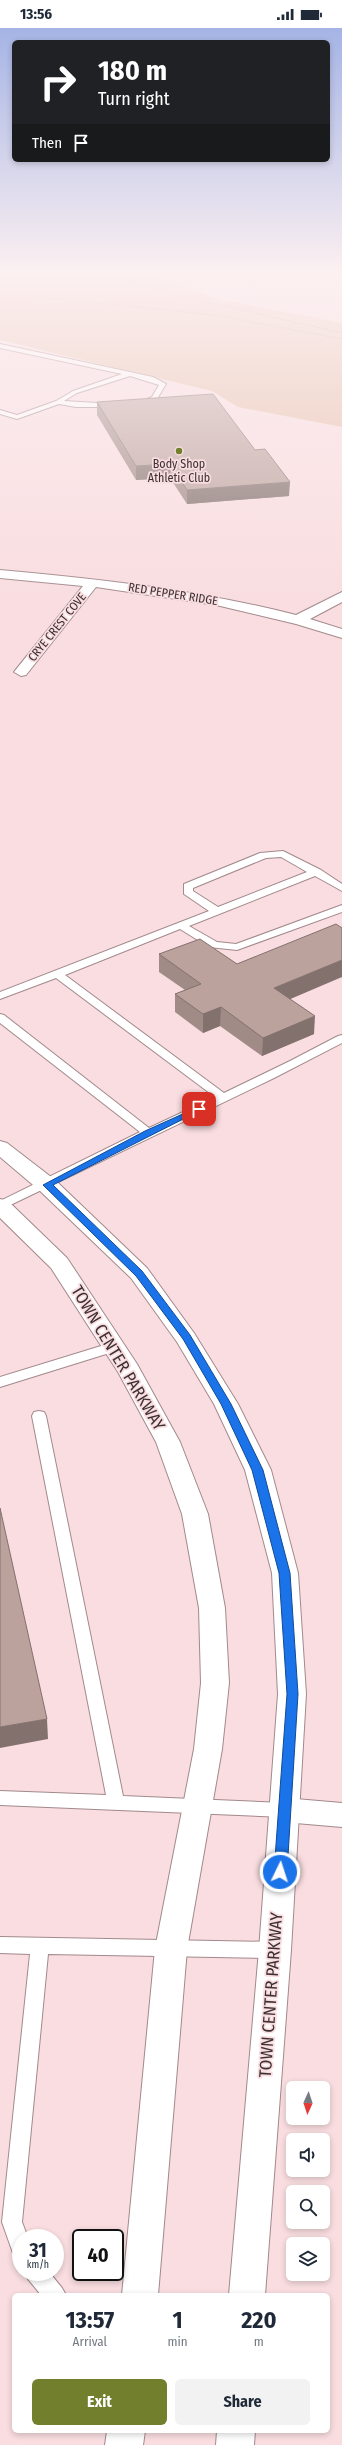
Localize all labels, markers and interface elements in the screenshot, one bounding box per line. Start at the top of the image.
text: 13:56 [20,5,52,23]
text: 180 m [98,54,167,87]
icon: right [32,56,84,108]
text: Turn right [98,88,170,110]
icon: arrive [70,132,92,154]
text: Then [32,134,62,152]
marker: Body Shop Athletic Club [174,446,184,456]
place label: Body Shop Athletic Club [148,457,210,485]
street label: RED PEPPER RIDGE [127,580,219,608]
street label: CRYE CREST COVE [25,590,89,664]
pin [182,1092,216,1126]
icon: arrive [188,1098,210,1120]
street label: TOWN CENTER PARKWAY [66,1282,170,1435]
position arrow [259,1851,301,1893]
street label: TOWN CENTER PARKWAY [255,1911,287,2078]
north arrow [286,2081,330,2125]
map controls [286,2081,330,2281]
button: sound [286,2133,330,2177]
button: search [286,2185,330,2229]
speed limit sign: 40 [72,2229,124,2281]
button: layers [286,2237,330,2281]
text: 31 [29,2238,47,2262]
text: km/h [27,2259,49,2271]
text: 13:57 [65,2306,114,2334]
text: 1 [173,2306,183,2334]
text: 220 [241,2306,277,2334]
text: Arrival [73,2334,107,2349]
text: min [168,2334,188,2349]
text: m [254,2334,264,2349]
button: Exit [32,2379,167,2425]
button: Share [175,2379,310,2425]

